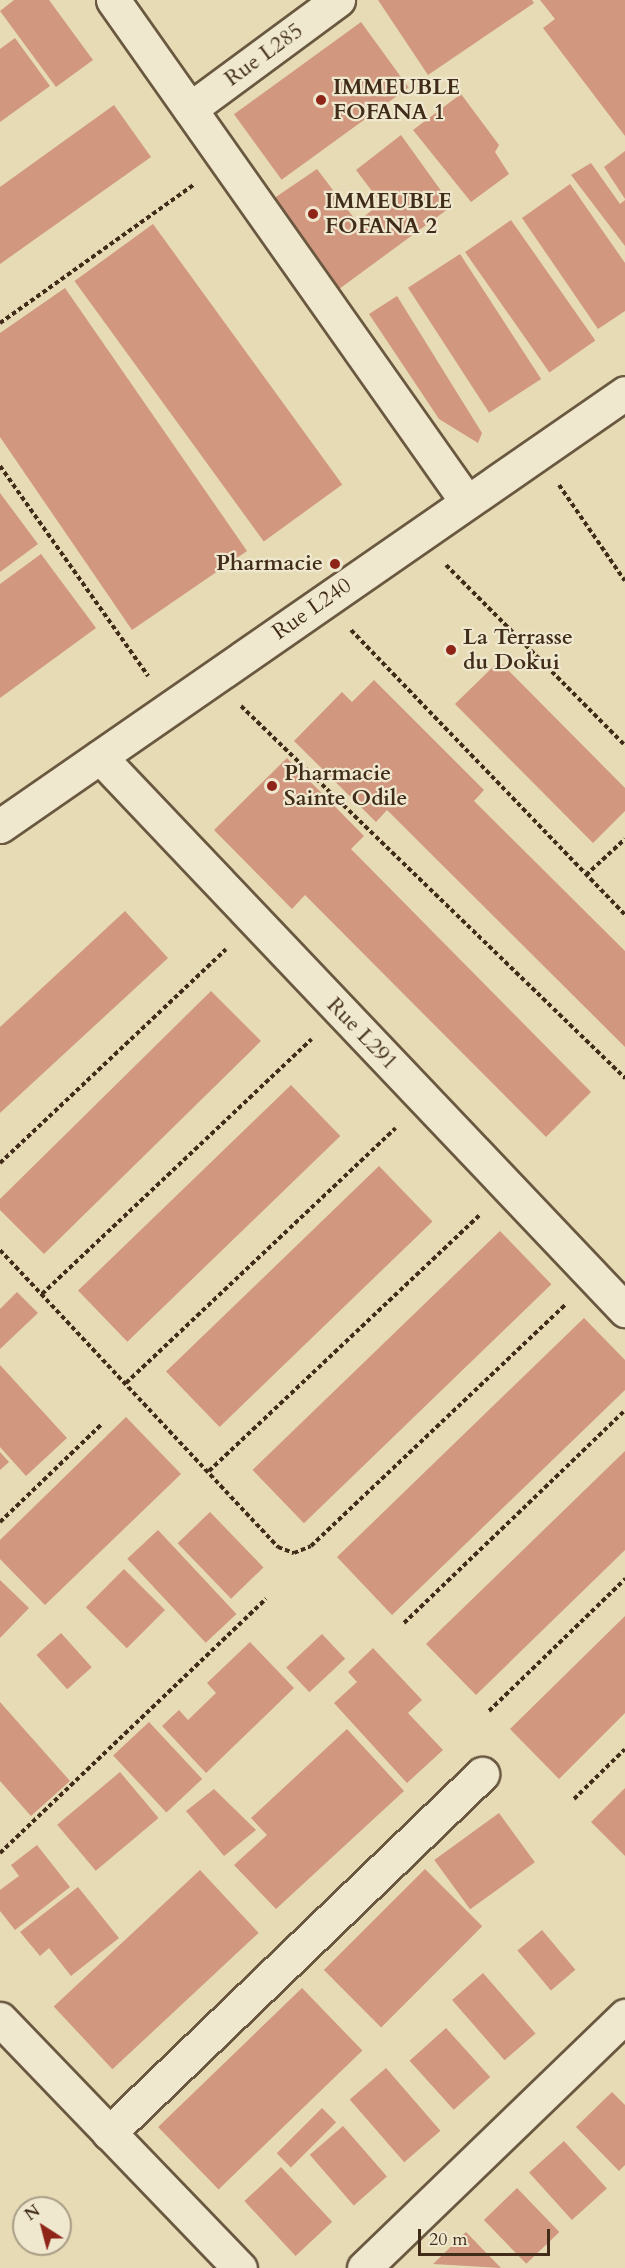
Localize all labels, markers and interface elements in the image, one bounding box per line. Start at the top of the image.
street label: Rue L285 [220,18,308,92]
place label: IMMEUBLE FOFANA 1 [333,74,460,125]
marker: IMMEUBLE FOFANA 1 [314,93,328,107]
place label: IMMEUBLE FOFANA 2 [325,188,452,240]
marker: IMMEUBLE FOFANA 2 [306,207,320,221]
place label: Pharmacie [216,551,323,577]
marker: Pharmacie [328,557,342,571]
street label: Rue L240 [267,572,357,646]
place label: La Terrasse du Dokui [463,624,573,676]
marker: La Terrasse du Dokui [444,643,458,657]
place label: Pharmacie Sainte Odile [284,760,407,812]
marker: Pharmacie Sainte Odile [265,779,279,793]
street label: Rue L291 [321,992,403,1076]
north arrow [12,2196,72,2256]
text: N [21,2200,45,2226]
scale bar [421,2217,553,2255]
text: 20 m [429,2227,468,2252]

